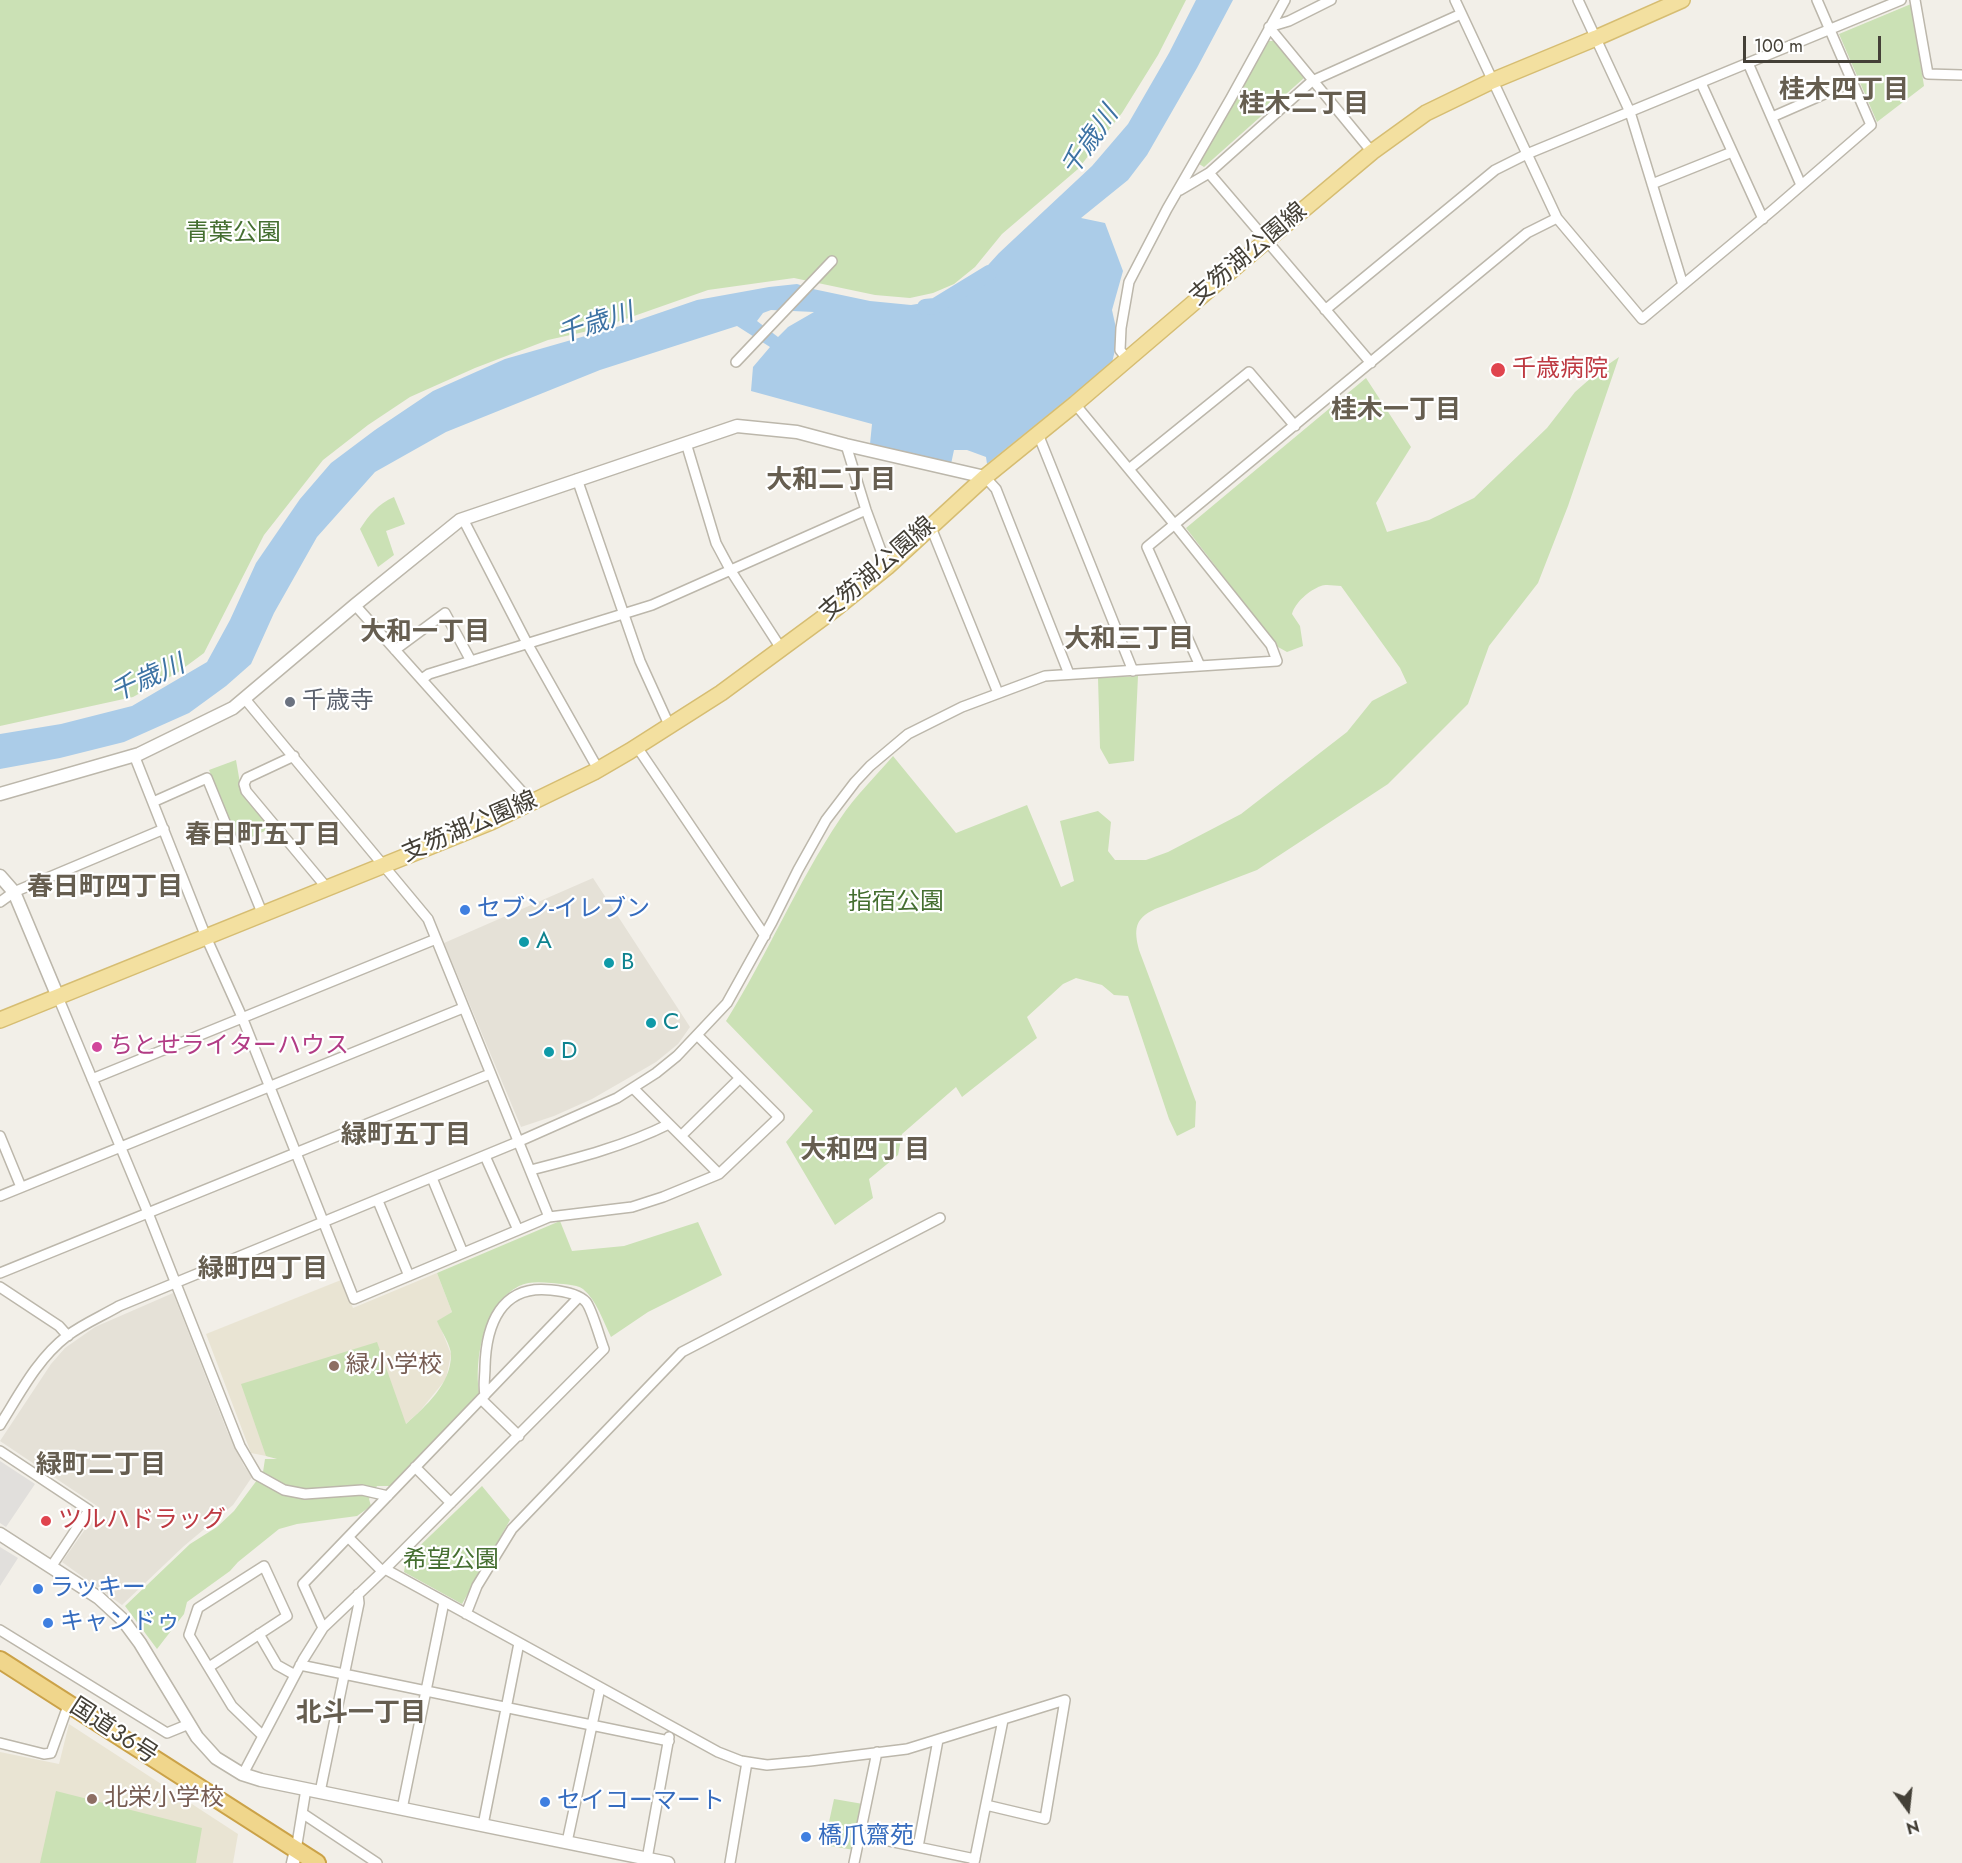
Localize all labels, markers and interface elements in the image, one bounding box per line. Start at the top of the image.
scale bar [1746,24,1884,62]
text: 100 m [1754,33,1803,59]
district label: 桂木四丁目 [1779,76,1909,108]
district label: 桂木二丁目 [1239,90,1369,122]
water label: 千歳川 [1056,101,1126,183]
street label: 支笏湖公園線 [1185,198,1313,312]
park label: 青葉公園 [185,220,281,248]
water label: 千歳川 [554,298,638,352]
place label: 千歳病院 [1512,356,1608,384]
marker: 千歳病院 [1489,361,1507,379]
district label: 桂木一丁目 [1331,396,1461,428]
district label: 大和二丁目 [766,466,896,498]
street label: 支笏湖公園線 [814,512,942,628]
district label: 大和一丁目 [360,618,490,650]
district label: 大和三丁目 [1064,625,1194,657]
water label: 千歳川 [106,650,190,710]
place label: 千歳寺 [302,688,374,716]
marker: 千歳寺 [283,695,297,709]
street label: 支笏湖公園線 [398,787,542,869]
district label: 春日町五丁目 [185,821,341,853]
district label: 春日町四丁目 [27,873,183,905]
park label: 指宿公園 [848,889,944,917]
place label: セブン-イレブン [477,896,650,924]
marker: セブン-イレブン [458,903,472,917]
place label: A [536,928,552,956]
marker: A [517,935,531,949]
place label: B [621,949,634,977]
marker: B [602,956,616,970]
place label: C [663,1009,679,1037]
marker: C [644,1016,658,1030]
place label: ちとせライターハウス [109,1033,349,1061]
place label: D [561,1038,577,1066]
marker: ちとせライターハウス [90,1040,104,1054]
marker: D [542,1045,556,1059]
district label: 緑町五丁目 [341,1121,471,1153]
district label: 大和四丁目 [800,1136,930,1168]
district label: 緑町四丁目 [198,1255,328,1287]
place label: 緑小学校 [346,1352,442,1380]
marker: 緑小学校 [327,1359,341,1373]
district label: 緑町二丁目 [36,1451,166,1483]
place label: ツルハドラッグ [58,1507,226,1535]
marker: ツルハドラッグ [39,1514,53,1528]
park label: 希望公園 [403,1547,499,1575]
place label: ラッキー [50,1575,146,1603]
marker: ラッキー [31,1582,45,1596]
place label: キャンドゥ [60,1609,180,1637]
marker: キャンドゥ [41,1616,55,1630]
street label: 国道36号 [64,1693,162,1771]
district label: 北斗一丁目 [296,1699,426,1731]
north arrow [1878,1779,1938,1839]
place label: 北栄小学校 [104,1785,224,1813]
place label: セイコーマート [557,1788,725,1816]
marker: 北栄小学校 [85,1792,99,1806]
marker: セイコーマート [538,1795,552,1809]
text: N [1904,1814,1922,1840]
place label: 橋爪齋苑 [818,1823,914,1851]
marker: 橋爪齋苑 [799,1830,813,1844]

